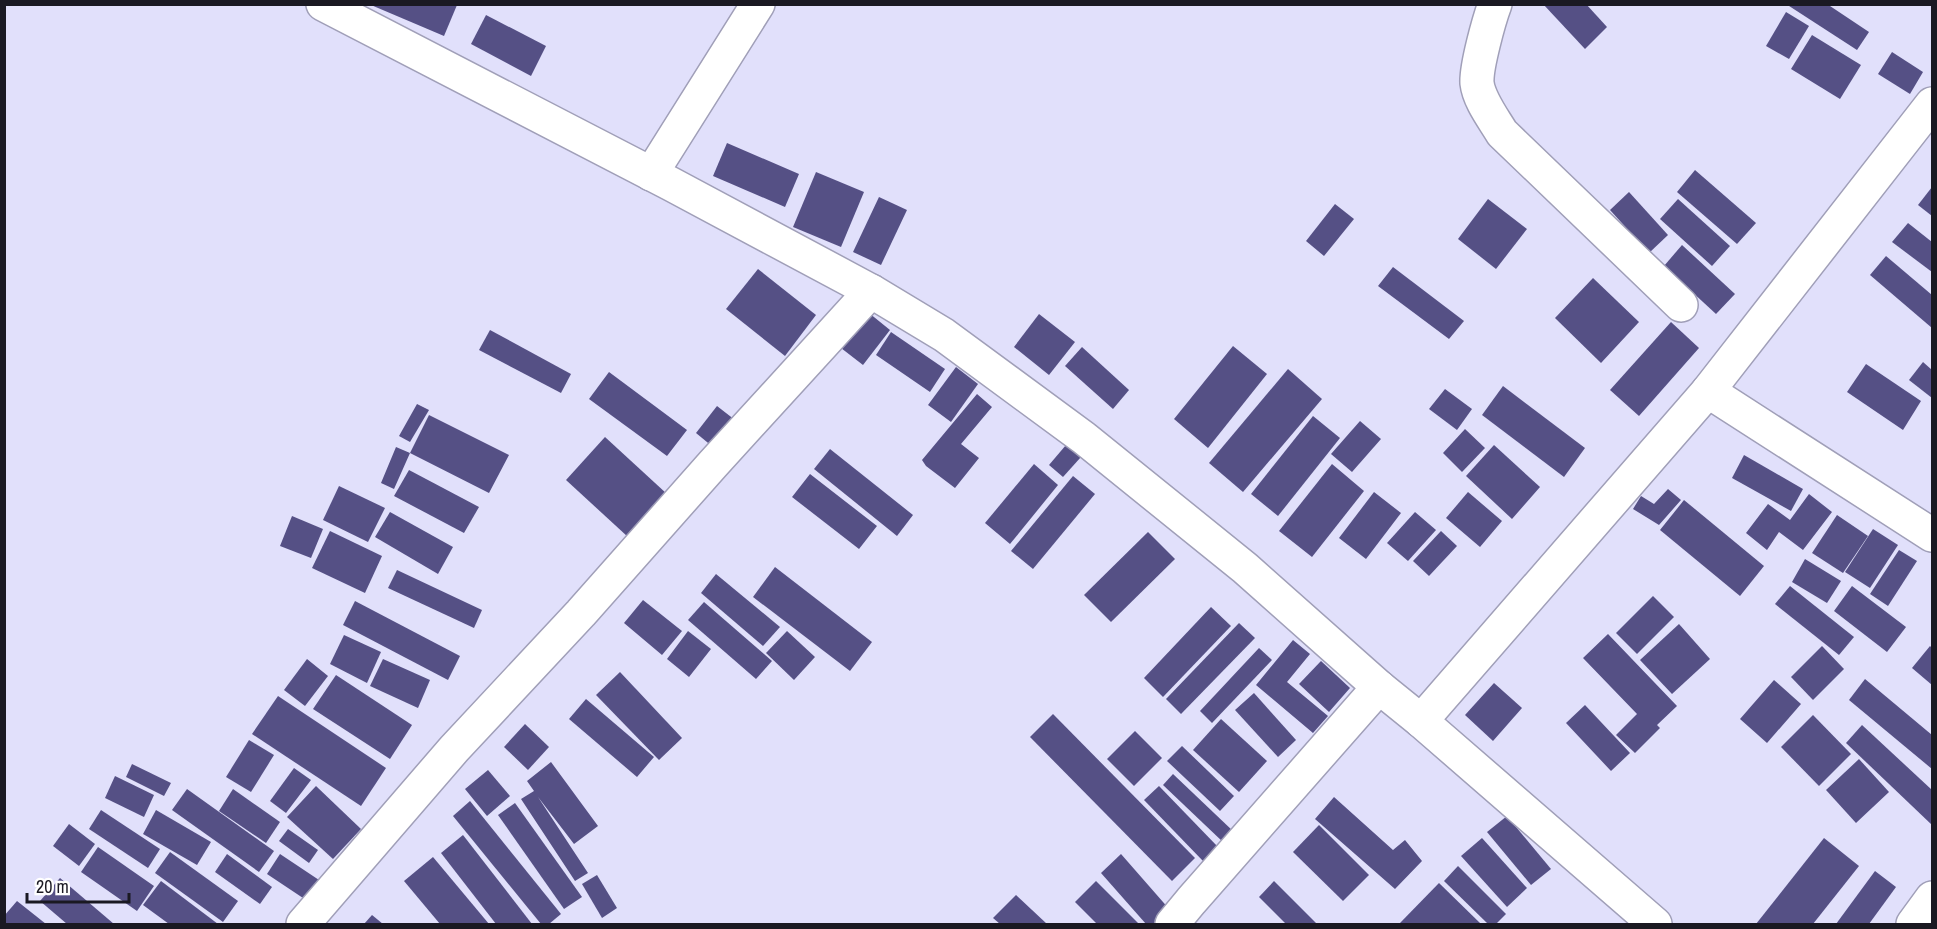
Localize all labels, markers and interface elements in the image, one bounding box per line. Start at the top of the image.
scale bar [27,866,129,904]
text: 20 m [36,874,69,899]

